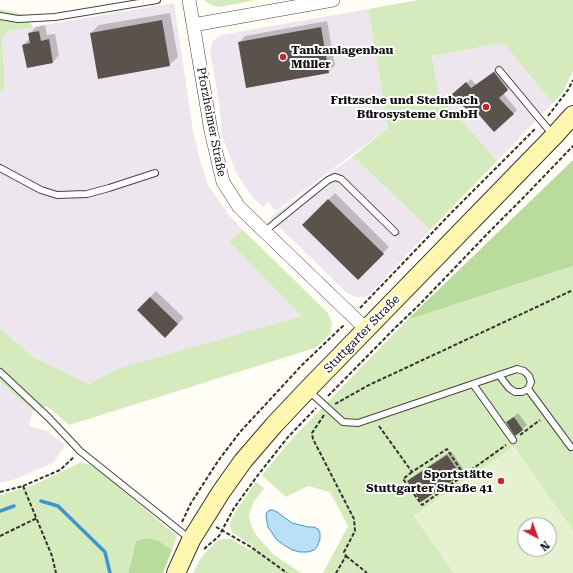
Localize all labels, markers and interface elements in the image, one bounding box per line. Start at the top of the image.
place label: Tankanlagenbau Müller [291,43,393,71]
marker: Tankanlagenbau Müller [278,52,288,62]
street label: Pforzheimer Straße [193,66,229,178]
place label: Fritzsche und Steinbach Bürosysteme GmbH [330,93,478,121]
marker: Fritzsche und Steinbach Bürosysteme GmbH [481,102,491,112]
street label: Stuttgarter Straße [321,292,403,376]
place label: Sportstätte Stuttgarter Straße 41 [366,467,493,495]
marker: Sportstätte Stuttgarter Straße 41 [496,476,506,486]
north arrow [517,517,557,557]
text: N [537,538,552,553]

